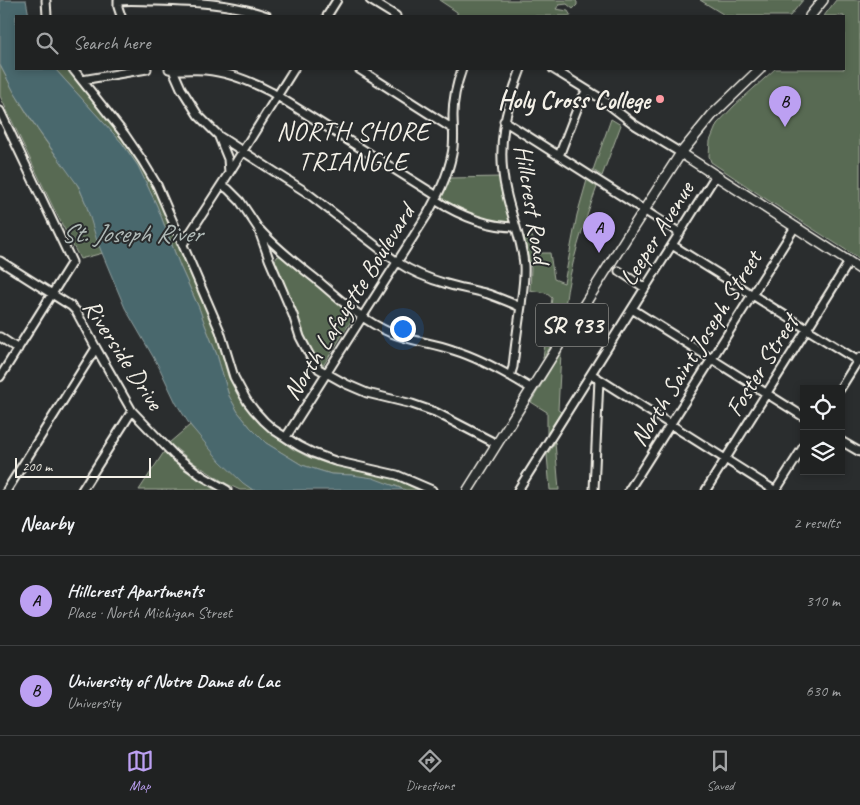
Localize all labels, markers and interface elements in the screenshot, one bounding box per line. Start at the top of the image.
search box [15,15,845,70]
icon: search [33,29,61,57]
text: Search here [73,31,150,55]
place label: Holy Cross College [498,84,652,116]
pin: B [769,86,801,127]
marker: Holy Cross College [654,93,666,105]
district label: NORTH SHORE TRIANGLE [276,115,432,178]
street label: Hillcrest Road [507,143,558,270]
street label: Leeper Avenue [612,174,702,292]
street label: North Lafayette Boulevard [276,195,424,406]
pin: A [583,212,615,253]
water label: St. Joseph River [61,217,205,250]
street label: North Saint Joseph Street [623,242,770,452]
street label: Riverside Drive [76,293,172,417]
road number: SR 933 [536,304,608,346]
street label: Foster Street [718,306,808,422]
your location [390,316,416,342]
map controls [800,385,845,475]
button: locate [800,385,845,430]
button: layers [800,430,845,475]
scale bar [15,455,151,478]
text: 200 m [22,458,52,475]
text: Nearby [20,510,73,536]
text: 2 results [793,513,840,533]
text: Hillcrest Apartments [67,579,203,603]
text: A [32,591,40,611]
text: 310 m [806,591,840,611]
text: Place · North Michigan Street [67,603,232,623]
text: University of Notre Dame du Lac [67,669,280,693]
text: B [32,681,40,701]
text: 630 m [806,681,840,701]
text: University [67,693,120,713]
tab: Map [126,747,154,794]
tab: Directions [406,747,454,794]
tab: Saved [706,747,734,794]

